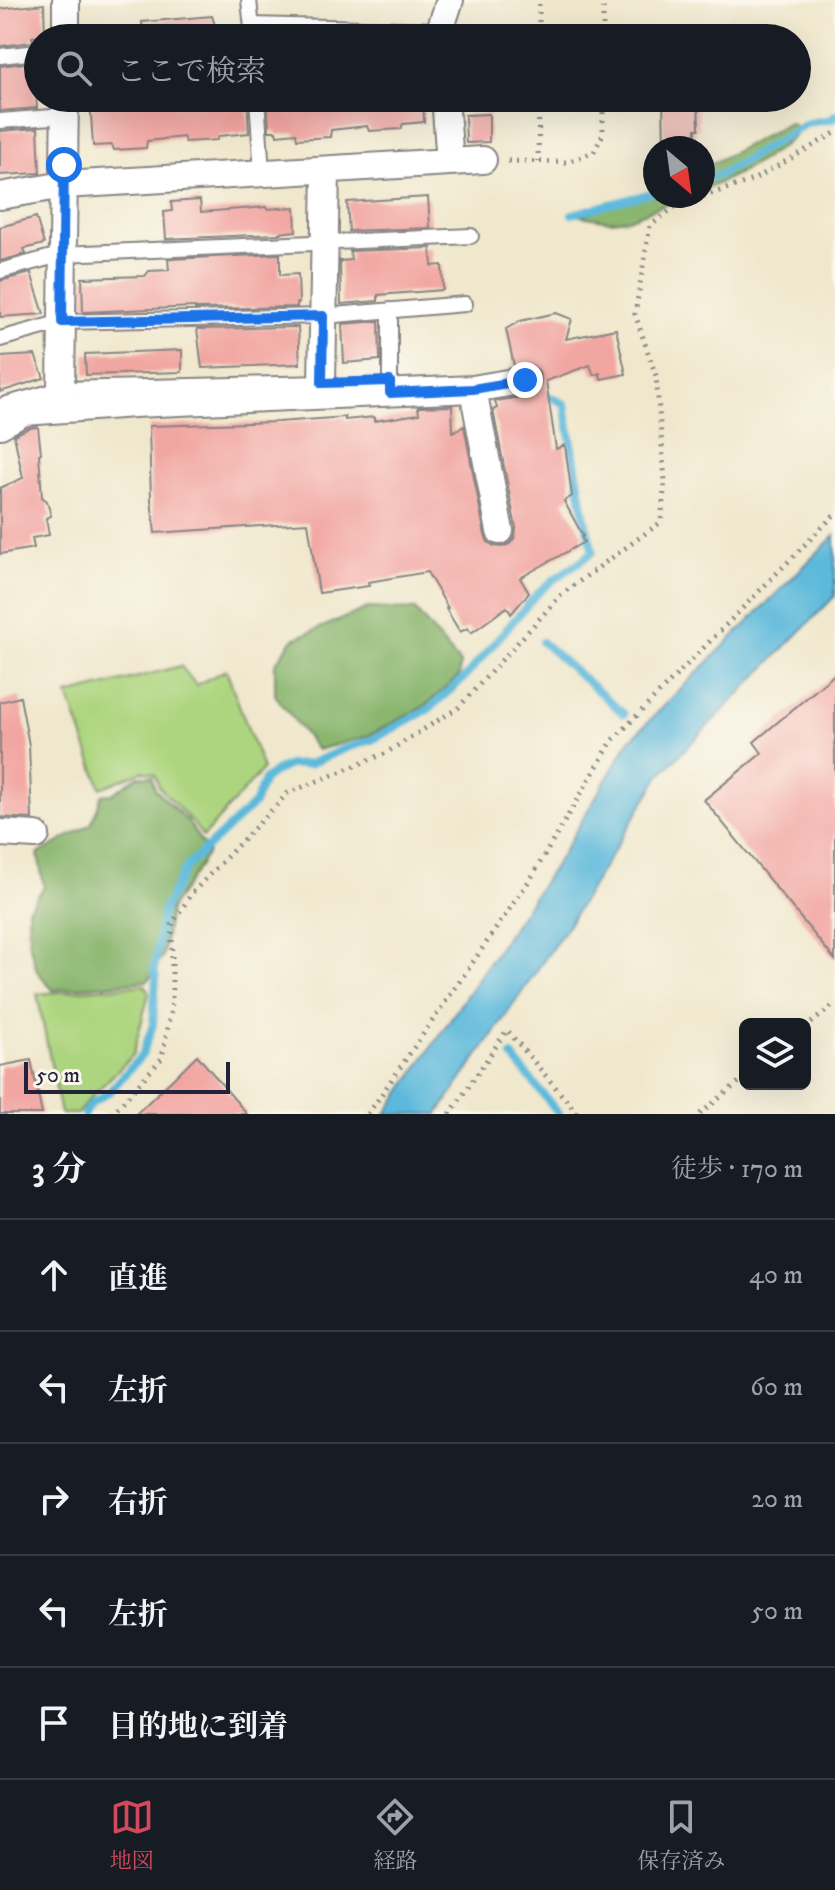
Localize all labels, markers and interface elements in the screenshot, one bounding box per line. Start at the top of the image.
search box [24,24,811,112]
icon: search [52,46,96,90]
text: ここで検索 [116,54,266,91]
north arrow [643,136,715,208]
route start [46,147,82,183]
route end [507,362,543,398]
map controls [739,1018,811,1090]
button: layers [739,1018,811,1090]
scale bar [24,1058,230,1094]
text: 50 m [36,1062,80,1089]
text: 3 分 [32,1149,86,1191]
text: 徒歩 · 170 m [671,1153,803,1186]
icon: ahead [32,1253,76,1297]
text: 40 m [749,1259,803,1292]
text: 直進 [108,1261,168,1298]
icon: left [32,1365,76,1409]
text: 60 m [750,1371,803,1404]
text: 左折 [108,1373,168,1410]
icon: right [32,1477,76,1521]
text: 20 m [751,1483,803,1516]
text: 右折 [108,1485,168,1522]
icon: left [32,1589,76,1633]
text: 50 m [751,1595,803,1628]
text: 左折 [108,1597,168,1634]
icon: arrive [32,1701,76,1745]
text: 目的地に到着 [108,1709,288,1746]
tab: 地図 [110,1795,154,1875]
tab: 経路 [373,1795,417,1875]
tab: 保存済み [637,1795,725,1875]

